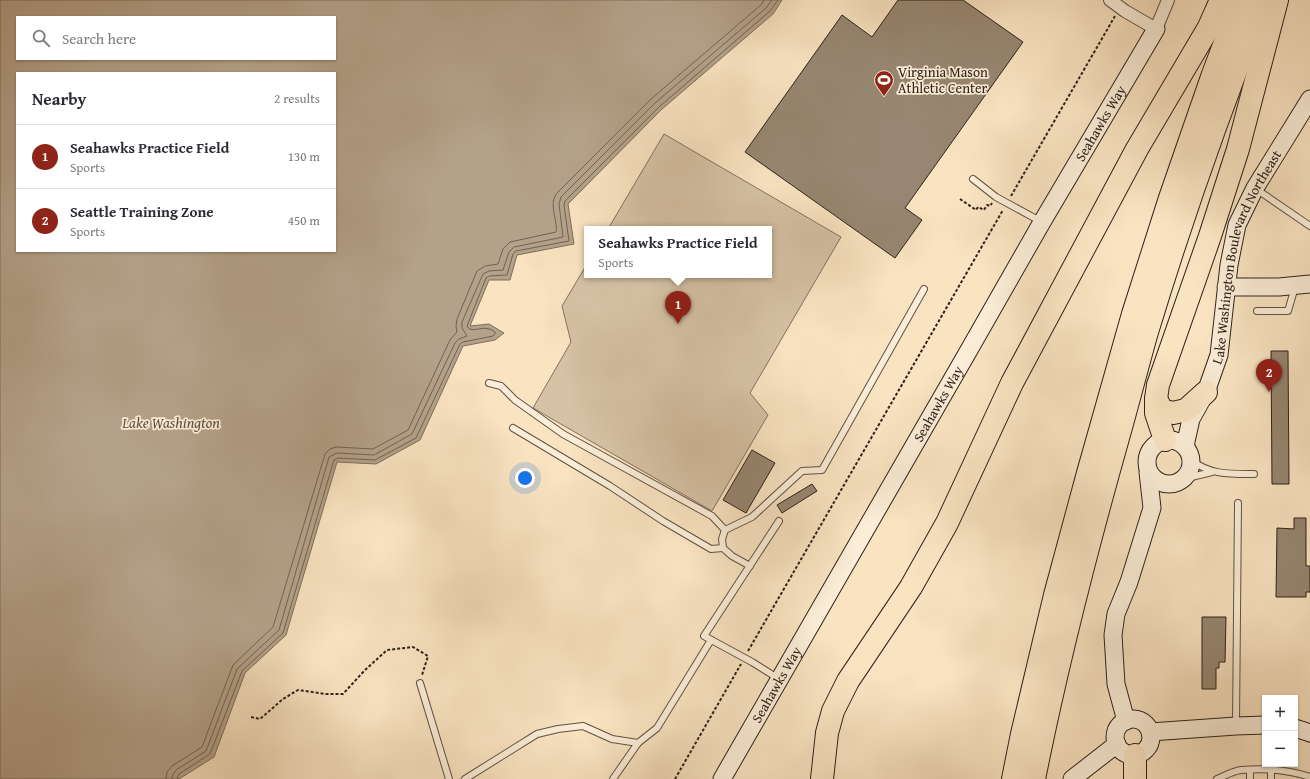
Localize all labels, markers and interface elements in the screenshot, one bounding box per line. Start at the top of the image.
search box [16,16,336,60]
icon: search [30,27,52,49]
text: Search here [62,28,136,49]
place label: Virginia Mason Athletic Center [898,62,988,98]
sports icon: Virginia Mason Athletic Center [873,69,895,97]
street label: Seahawks Way [1070,82,1131,165]
text: Nearby [32,86,86,111]
text: 2 results [274,89,320,108]
text: Seahawks Practice Field [70,137,229,158]
street label: Lake Washington Boulevard Northeast [1207,146,1286,367]
text: 1 [42,147,48,166]
text: 130 m [288,147,320,166]
text: Sports [70,158,105,177]
text: Seattle Training Zone [70,201,214,222]
text: 2 [42,211,48,230]
text: 450 m [288,211,320,230]
text: Sports [70,222,105,241]
popup [584,226,772,278]
text: Seahawks Practice Field [598,232,758,253]
text: Sports [598,253,633,272]
pin: 1 [665,291,691,324]
pin: 2 [1256,359,1282,392]
street label: Seahawks Way [908,362,968,446]
water label: Lake Washington [121,412,220,433]
your location [515,468,535,488]
street label: Seahawks Way [747,643,806,726]
map controls [1262,695,1298,767]
button: + [1262,695,1298,731]
button: − [1262,731,1298,767]

